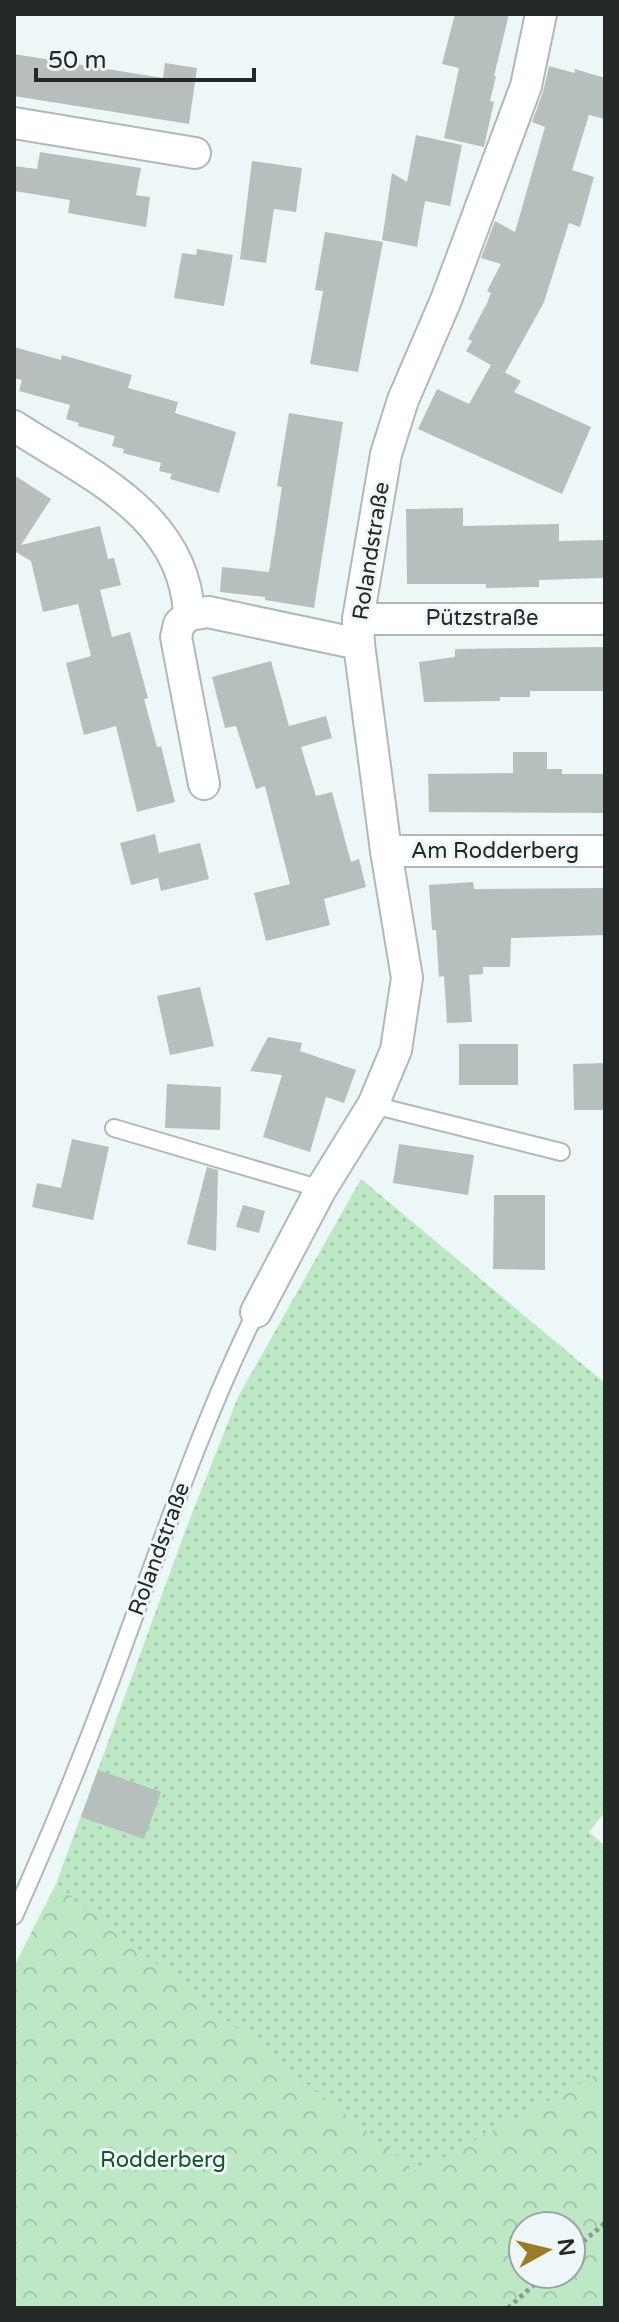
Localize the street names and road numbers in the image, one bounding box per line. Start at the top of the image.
street label: Rolandstraße [347,480,395,622]
street label: Pützstraße [426,605,538,631]
street label: Am Rodderberg [411,838,579,864]
street label: Rolandstraße [123,1479,195,1619]

